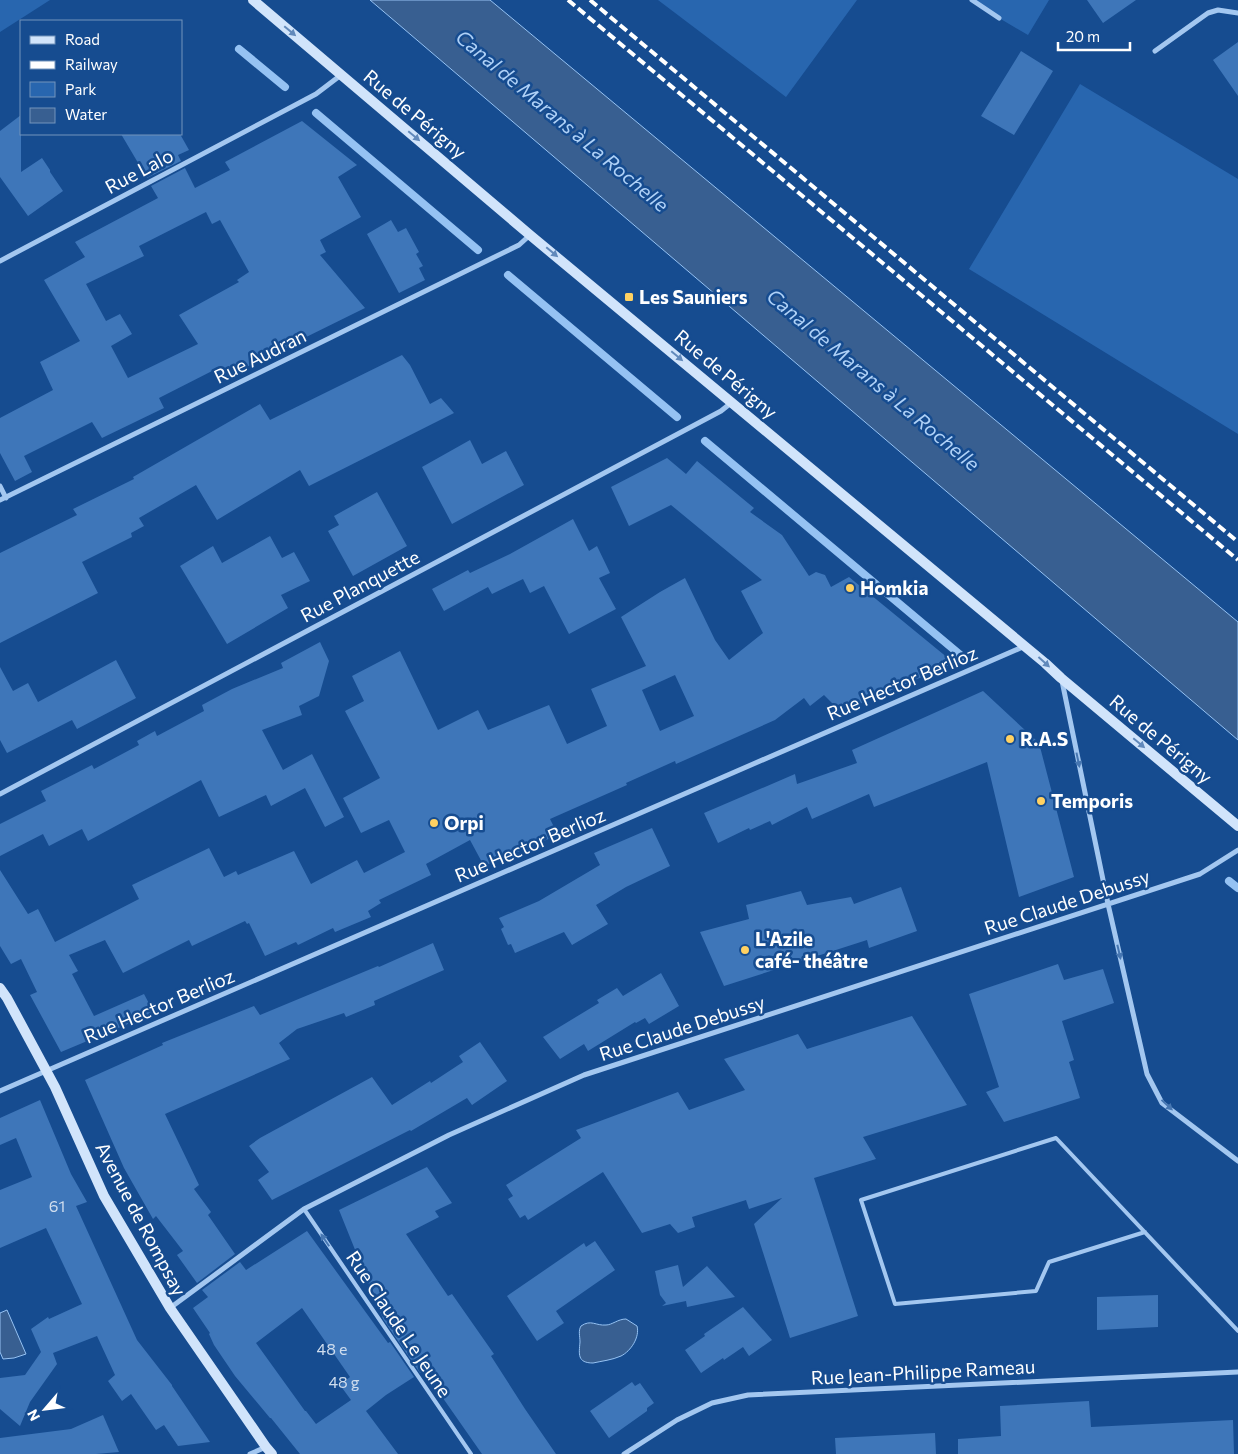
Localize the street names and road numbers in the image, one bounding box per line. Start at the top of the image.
street label: Rue de Périgny [360,64,471,163]
street label: Rue Lalo [101,143,177,198]
street label: Rue Audran [210,323,310,388]
street label: Rue de Périgny [671,324,782,423]
street label: Rue Planquette [296,545,423,627]
street label: Rue Hector Berlioz [823,640,980,725]
street label: Rue de Périgny [1106,689,1217,788]
street label: Rue Hector Berlioz [451,802,608,887]
street label: Rue Claude Debussy [981,864,1153,939]
street label: Rue Hector Berlioz [80,963,237,1048]
street label: Rue Claude Debussy [596,990,768,1065]
street label: Avenue de Rompsay [91,1138,192,1300]
street label: Rue Claude Le Jeune [342,1246,457,1401]
street label: Rue Jean-Philippe Rameau [810,1354,1036,1389]

